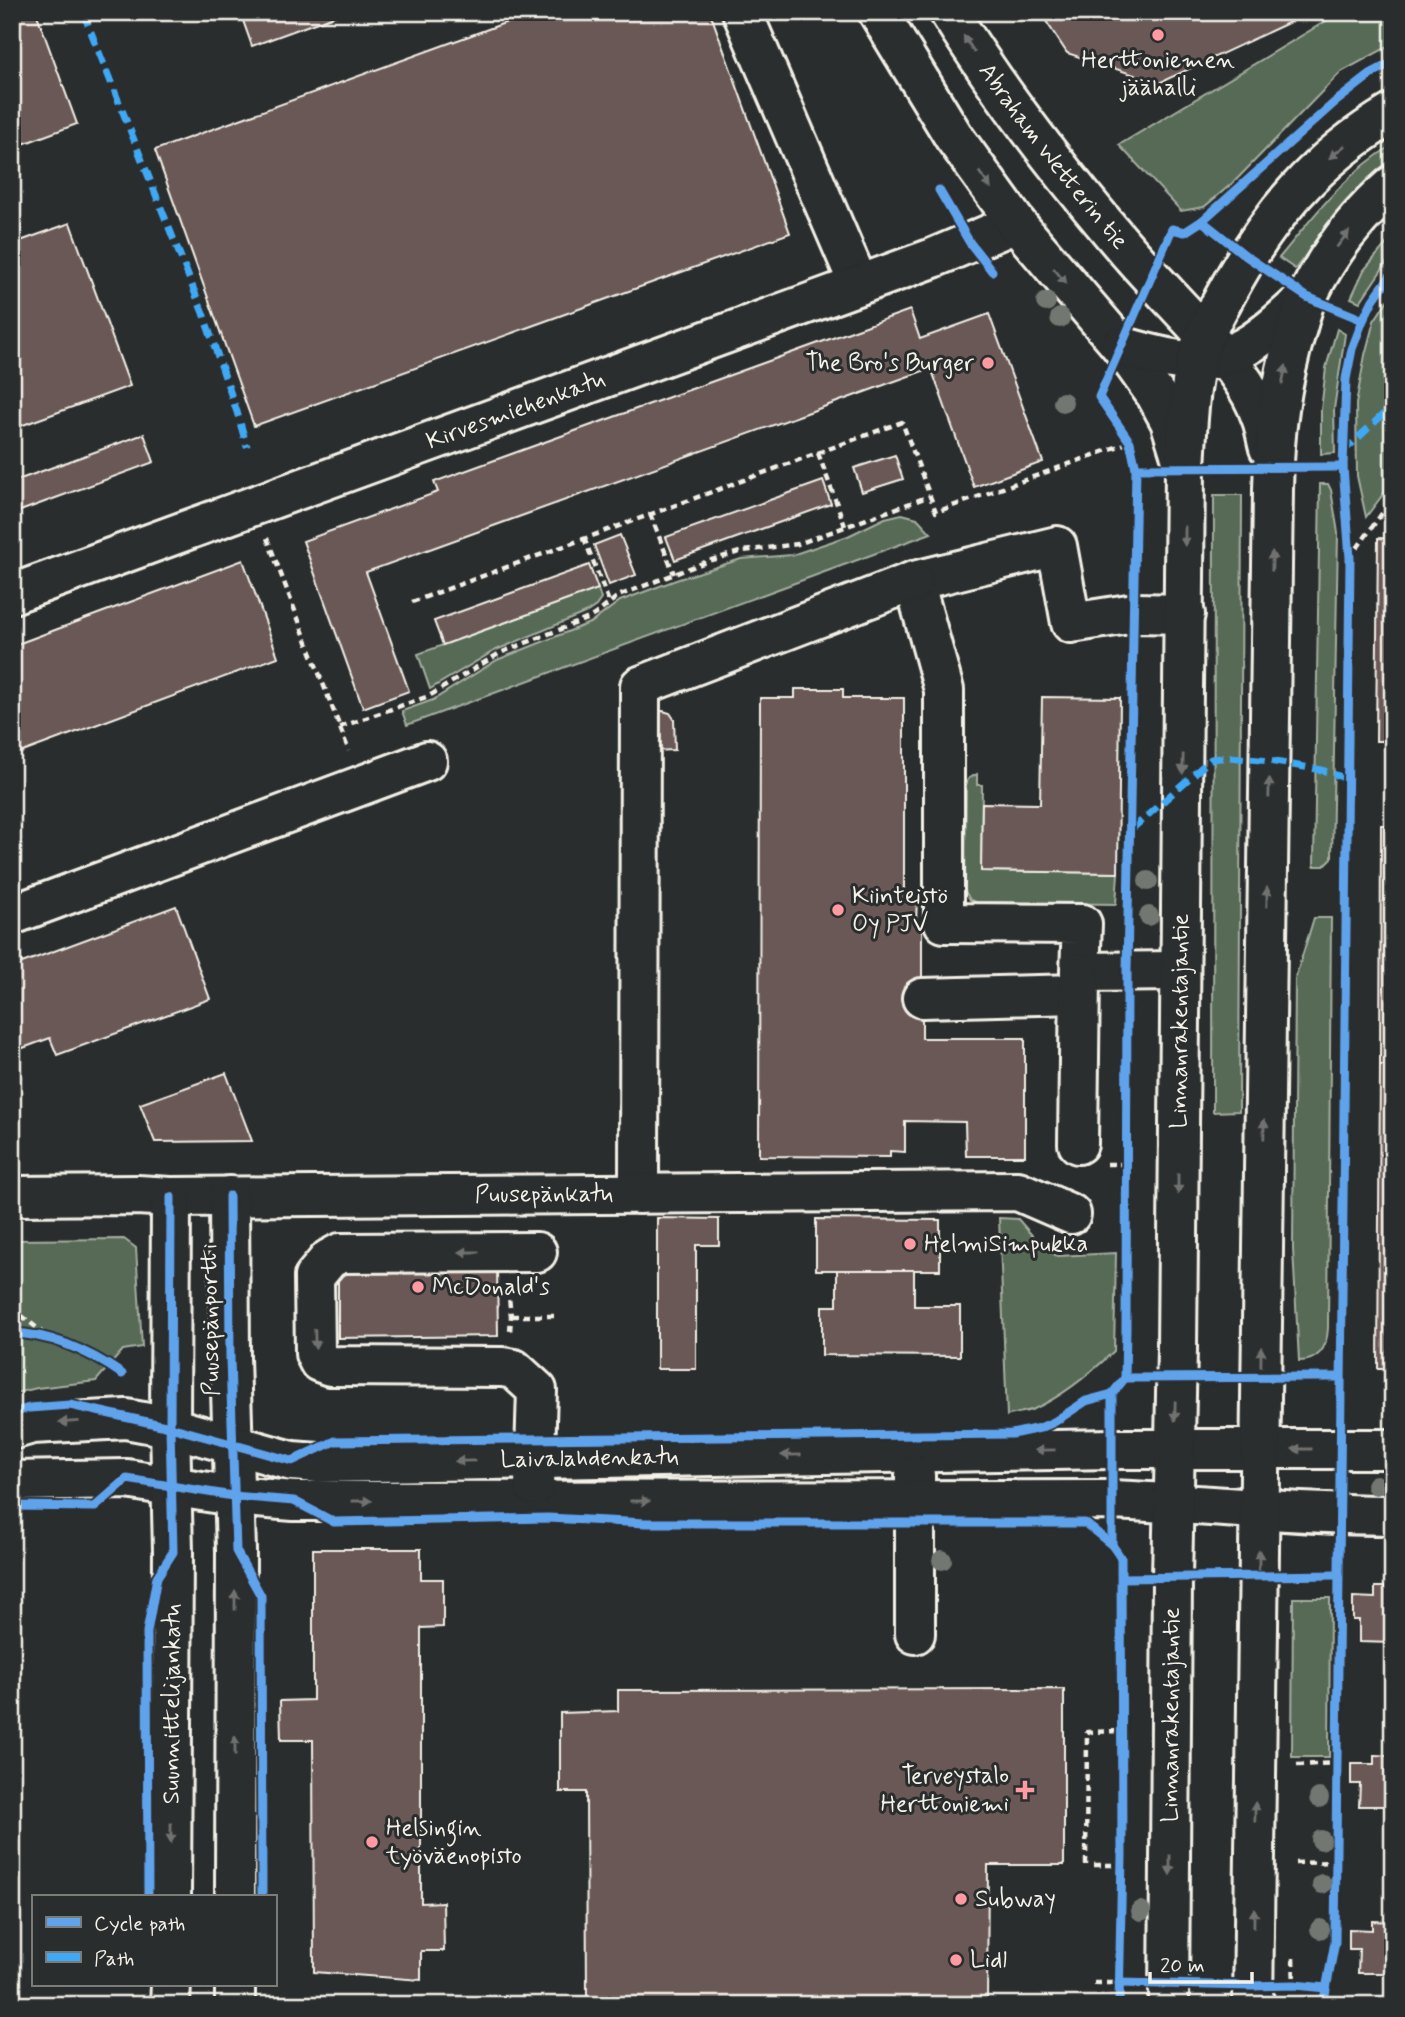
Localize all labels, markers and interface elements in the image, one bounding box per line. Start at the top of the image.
marker: Herttoniemen jäähalli [1150,27,1166,43]
one-way arrow [962,35,976,53]
place label: Herttoniemen jäähalli [1081,45,1235,104]
street label: Abraham Wetterin tie [971,57,1135,256]
one-way arrow [1328,144,1345,159]
one-way arrow [978,171,992,189]
one-way arrow [1335,230,1350,247]
one-way arrow [1052,267,1067,284]
place label: The Bro's Burger [805,348,974,379]
marker: The Bro's Burger [980,355,996,371]
street label: Kirvesmiehenkatu [422,364,609,457]
one-way arrow [1279,364,1290,386]
one-way arrow [1179,525,1191,547]
one-way arrow [1266,549,1278,571]
one-way arrow [1177,753,1189,775]
one-way arrow [1263,777,1275,799]
place label: Kiinteistö Oy PJV [852,881,948,940]
one-way arrow [1261,885,1273,907]
marker: Kiinteistö Oy PJV [830,902,846,918]
street label: Linnanrakentajantie [1164,913,1196,1129]
one-way arrow [1258,1118,1270,1140]
one-way arrow [1172,1173,1184,1195]
street label: Puusepänkatu [475,1178,613,1210]
place label: HelmiSimpukka [924,1229,1088,1260]
marker: HelmiSimpukka [902,1236,918,1252]
street label: Puusepänportti [194,1244,228,1396]
one-way arrow [458,1247,480,1258]
place label: McDonald's [432,1272,550,1303]
marker: McDonald's [410,1279,426,1295]
one-way arrow [309,1329,320,1351]
one-way arrow [1255,1345,1267,1367]
one-way arrow [1169,1400,1181,1422]
one-way arrow [58,1417,80,1428]
street label: Laivalahdenkatu [500,1441,679,1475]
one-way arrow [1291,1443,1313,1455]
one-way arrow [1033,1444,1055,1456]
one-way arrow [780,1449,802,1460]
one-way arrow [454,1455,476,1466]
one-way arrow [351,1495,373,1507]
one-way arrow [629,1495,651,1507]
one-way arrow [1253,1549,1264,1571]
one-way arrow [229,1588,241,1610]
street label: Suunnittelijankatu [156,1604,188,1804]
street label: Linnanrakentajantie [1155,1607,1187,1823]
one-way arrow [229,1735,241,1757]
place label: Terveystalo Herttoniemi [881,1761,1009,1820]
marker: Terveystalo Herttoniemi [1015,1780,1035,1800]
one-way arrow [1250,1801,1261,1823]
place label: Helsingin työväenopisto [385,1813,522,1872]
one-way arrow [165,1822,177,1844]
marker: Helsingin työväenopisto [364,1834,380,1850]
one-way arrow [1164,1854,1176,1876]
place label: Subway [975,1884,1056,1915]
marker: Subway [953,1891,969,1907]
legend [32,1895,276,1986]
one-way arrow [1248,1907,1260,1929]
text: Cycle path [94,1910,185,1938]
scale bar [1150,1940,1251,1984]
text: Path [94,1945,134,1973]
place label: Lidl [970,1945,1007,1976]
marker: Lidl [948,1952,964,1968]
text: 20 m [1160,1952,1205,1980]

